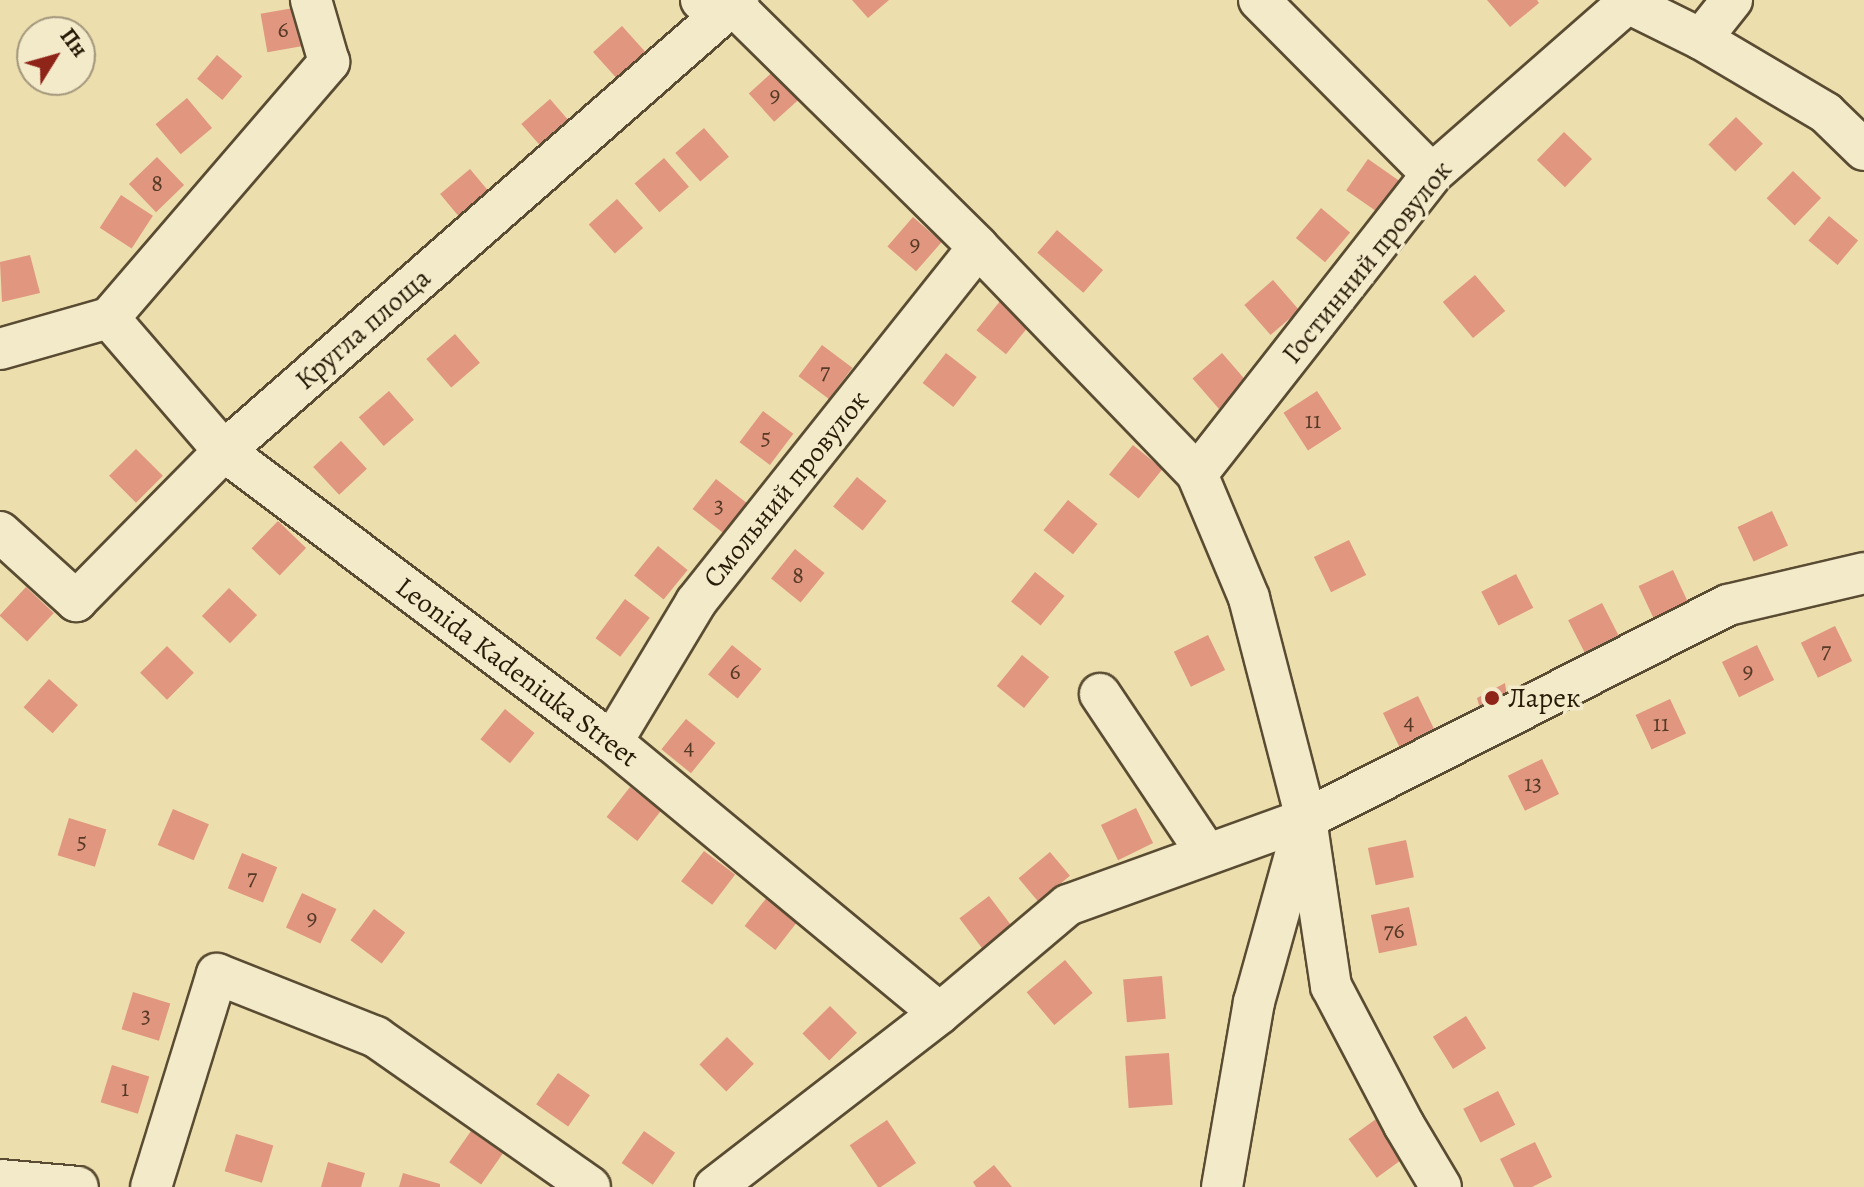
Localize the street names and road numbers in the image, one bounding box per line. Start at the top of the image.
street label: Гостинний провулок [1275,154,1459,370]
street label: Кругла площа [288,261,438,397]
street label: Смольний провулок [696,384,876,594]
street label: Leonida Kadeniuka Street [389,570,645,774]

